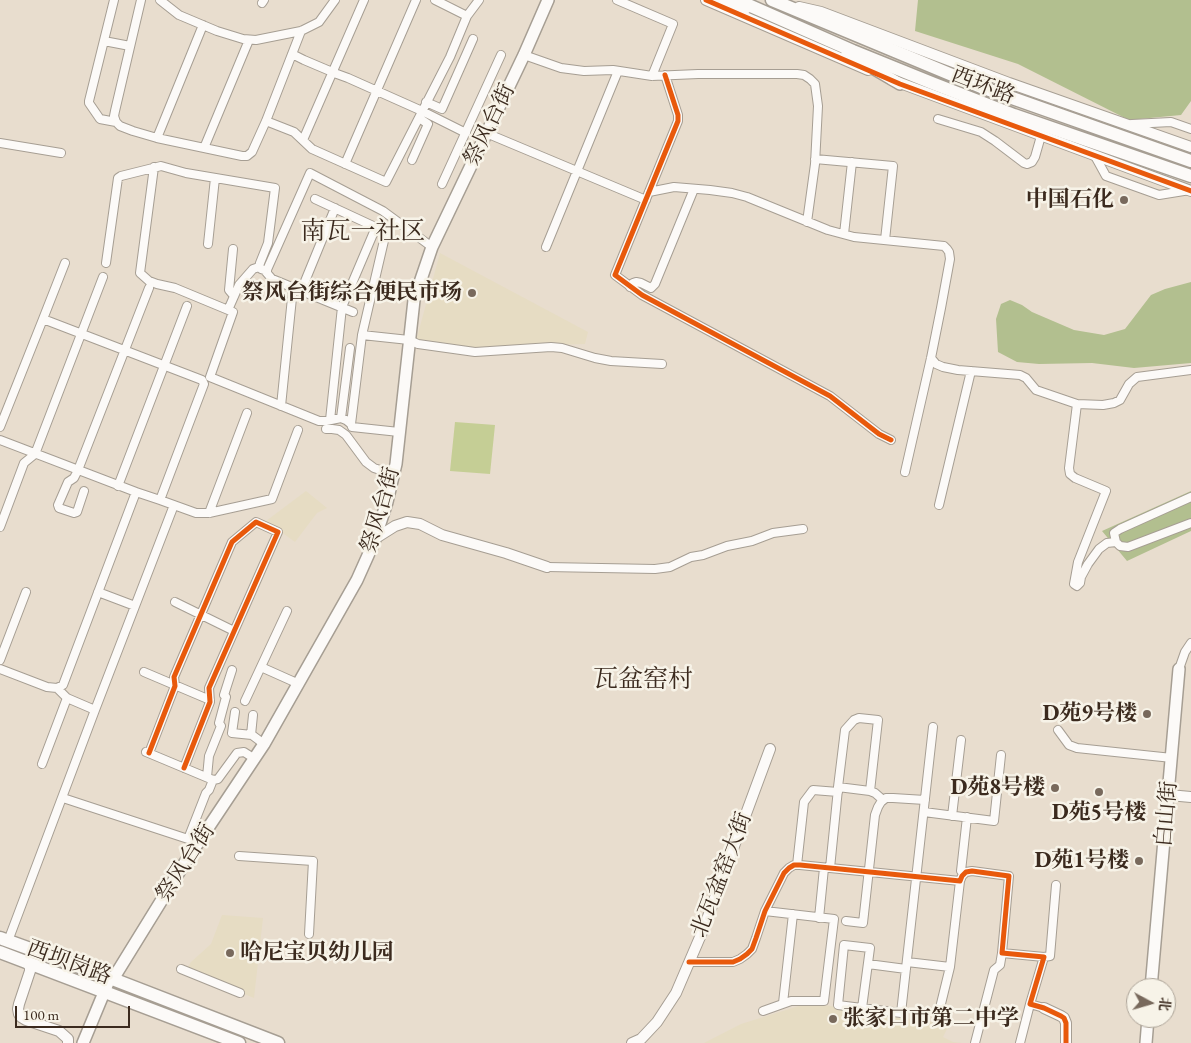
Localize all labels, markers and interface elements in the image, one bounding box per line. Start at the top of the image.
street label: 西环路 [947,62,1019,110]
street label: 祭风台街 [459,80,521,170]
place label: 中国石化 [1026,187,1114,213]
marker: 中国石化 [1118,194,1130,206]
district label: 南瓦一社区 [301,217,425,247]
place label: 祭风台街综合便民市场 [242,280,462,306]
marker: 祭风台街综合便民市场 [466,287,478,299]
street label: 祭风台街 [356,464,406,556]
district label: 瓦盆窑村 [593,665,693,695]
place label: D苑9号楼 [1043,701,1137,727]
marker: D苑9号楼 [1141,708,1153,720]
place label: D苑8号楼 [951,775,1045,801]
street label: 白山街 [1151,780,1183,848]
marker: D苑8号楼 [1049,782,1061,794]
marker: D苑5号楼 [1093,786,1105,798]
place label: D苑5号楼 [1052,800,1146,826]
street label: 北瓦盆窑大街 [686,809,758,941]
street label: 祭风台街 [151,819,221,907]
place label: D苑1号楼 [1035,848,1129,874]
marker: D苑1号楼 [1133,855,1145,867]
street label: 西坝岗路 [23,936,115,990]
place label: 哈尼宝贝幼儿园 [240,940,394,966]
marker: 哈尼宝贝幼儿园 [224,947,236,959]
north arrow [1126,978,1176,1028]
scale bar [18,996,132,1028]
text: 北 [1155,997,1175,1012]
text: 100 m [23,1005,59,1024]
place label: 张家口市第二中学 [843,1006,1019,1032]
marker: 张家口市第二中学 [827,1013,839,1025]

